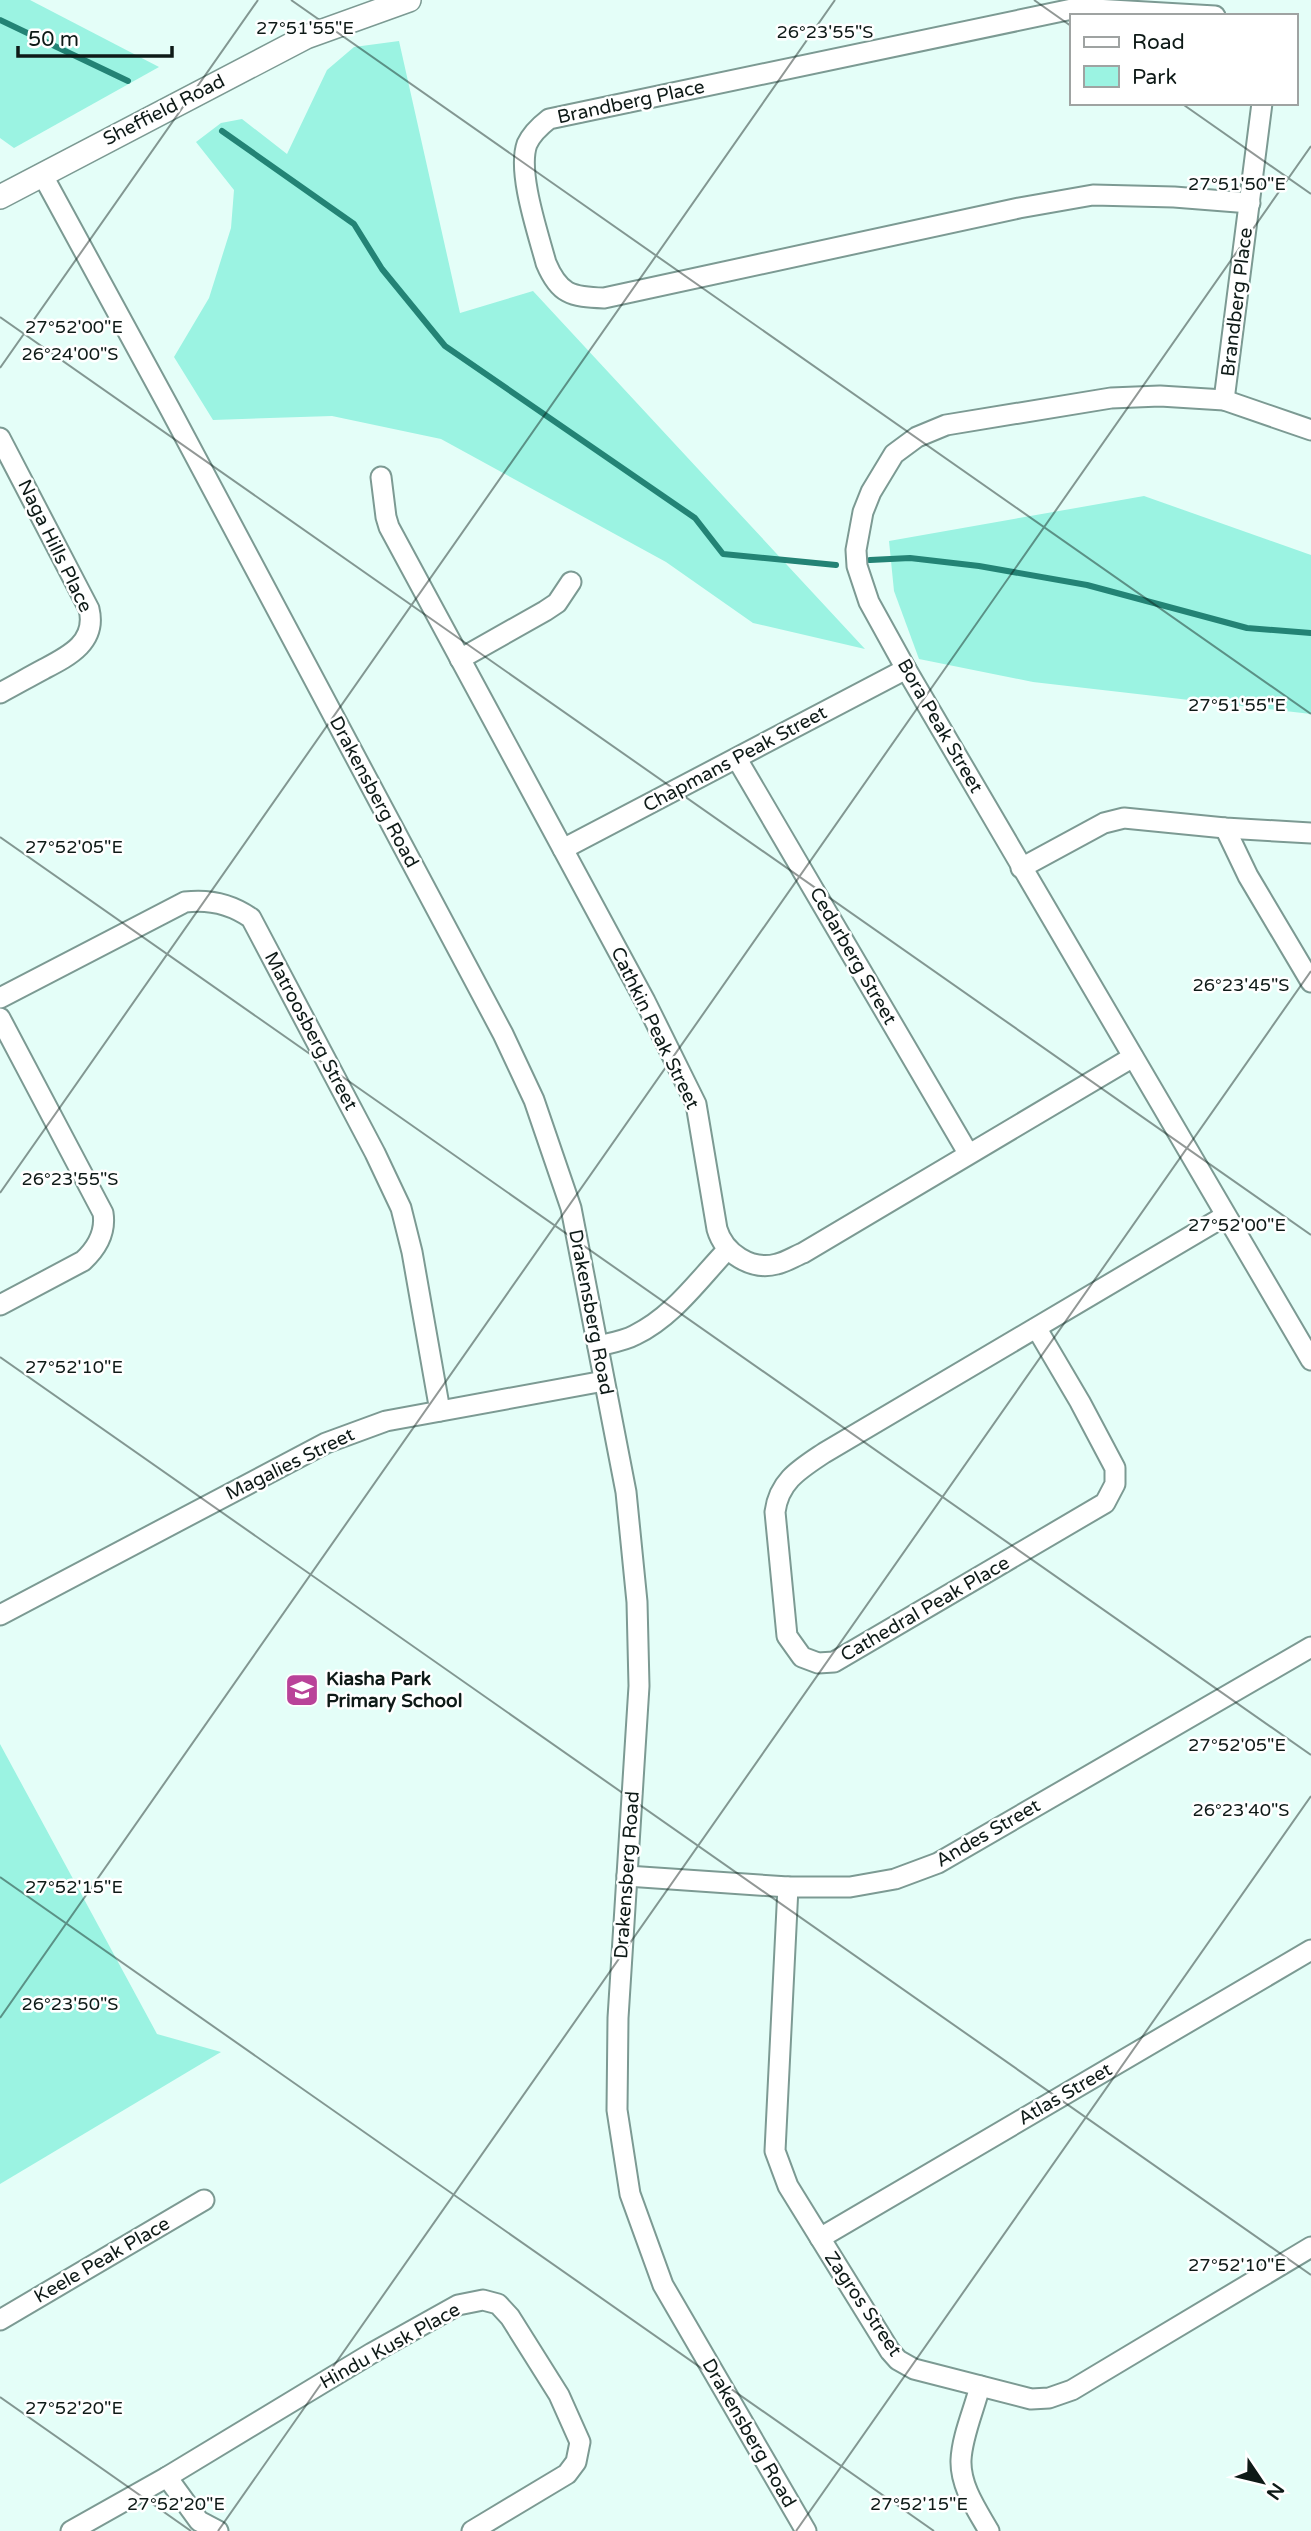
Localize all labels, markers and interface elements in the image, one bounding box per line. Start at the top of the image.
scale bar [18,14,172,58]
legend [1070,14,1297,105]
text: 27°51'55"E [256,17,354,39]
text: 26°23'55"S [777,21,873,43]
text: 50 m [28,27,79,52]
text: Road [1132,30,1185,55]
text: Park [1132,65,1177,90]
street label: Sheffield Road [99,70,229,150]
street label: Brandberg Place [555,76,707,128]
text: 27°51'50"E [1188,173,1286,195]
street label: Brandberg Place [1217,226,1257,378]
text: 27°52'00"E [25,316,123,338]
text: 26°24'00"S [22,343,118,365]
street label: Naga Hills Place [13,476,97,616]
street label: Bora Peak Street [893,655,987,797]
text: 27°51'55"E [1188,694,1286,716]
street label: Chapmans Peak Street [639,701,831,817]
street label: Drakensberg Road [325,713,423,871]
text: 27°52'05"E [25,836,123,858]
street label: Cedarberg Street [805,884,901,1028]
street label: Cathkin Peak Street [606,943,704,1113]
street label: Matroosberg Street [260,948,362,1114]
text: 26°23'45"S [1193,974,1289,996]
text: 26°23'55"S [22,1168,118,1190]
text: 27°52'00"E [1188,1214,1286,1236]
street label: Drakensberg Road [564,1227,618,1397]
text: 27°52'10"E [25,1356,123,1378]
street label: Magalies Street [222,1423,358,1505]
street label: Cathedral Peak Place [837,1552,1013,1666]
place label: Kiasha Park Primary School [326,1668,462,1713]
school or university icon: Kiasha Park Primary School [283,1671,321,1709]
text: 27°52'05"E [1188,1734,1286,1756]
street label: Drakensberg Road [610,1790,644,1960]
street label: Andes Street [932,1794,1044,1872]
text: 26°23'40"S [1193,1799,1289,1821]
text: 27°52'15"E [25,1876,123,1898]
text: 26°23'50"S [22,1993,118,2015]
street label: Atlas Street [1014,2058,1116,2130]
street label: Keele Peak Place [30,2212,174,2308]
street label: Zagros Street [820,2247,906,2361]
text: 27°52'10"E [1188,2254,1286,2276]
street label: Hindu Kusk Place [316,2298,464,2394]
street label: Drakensberg Road [697,2355,801,2511]
text: 27°52'20"E [25,2397,123,2419]
north arrow [1227,2447,1297,2517]
text: N [1262,2479,1288,2504]
text: 27°52'20"E [127,2493,225,2515]
text: 27°52'15"E [870,2493,968,2515]

